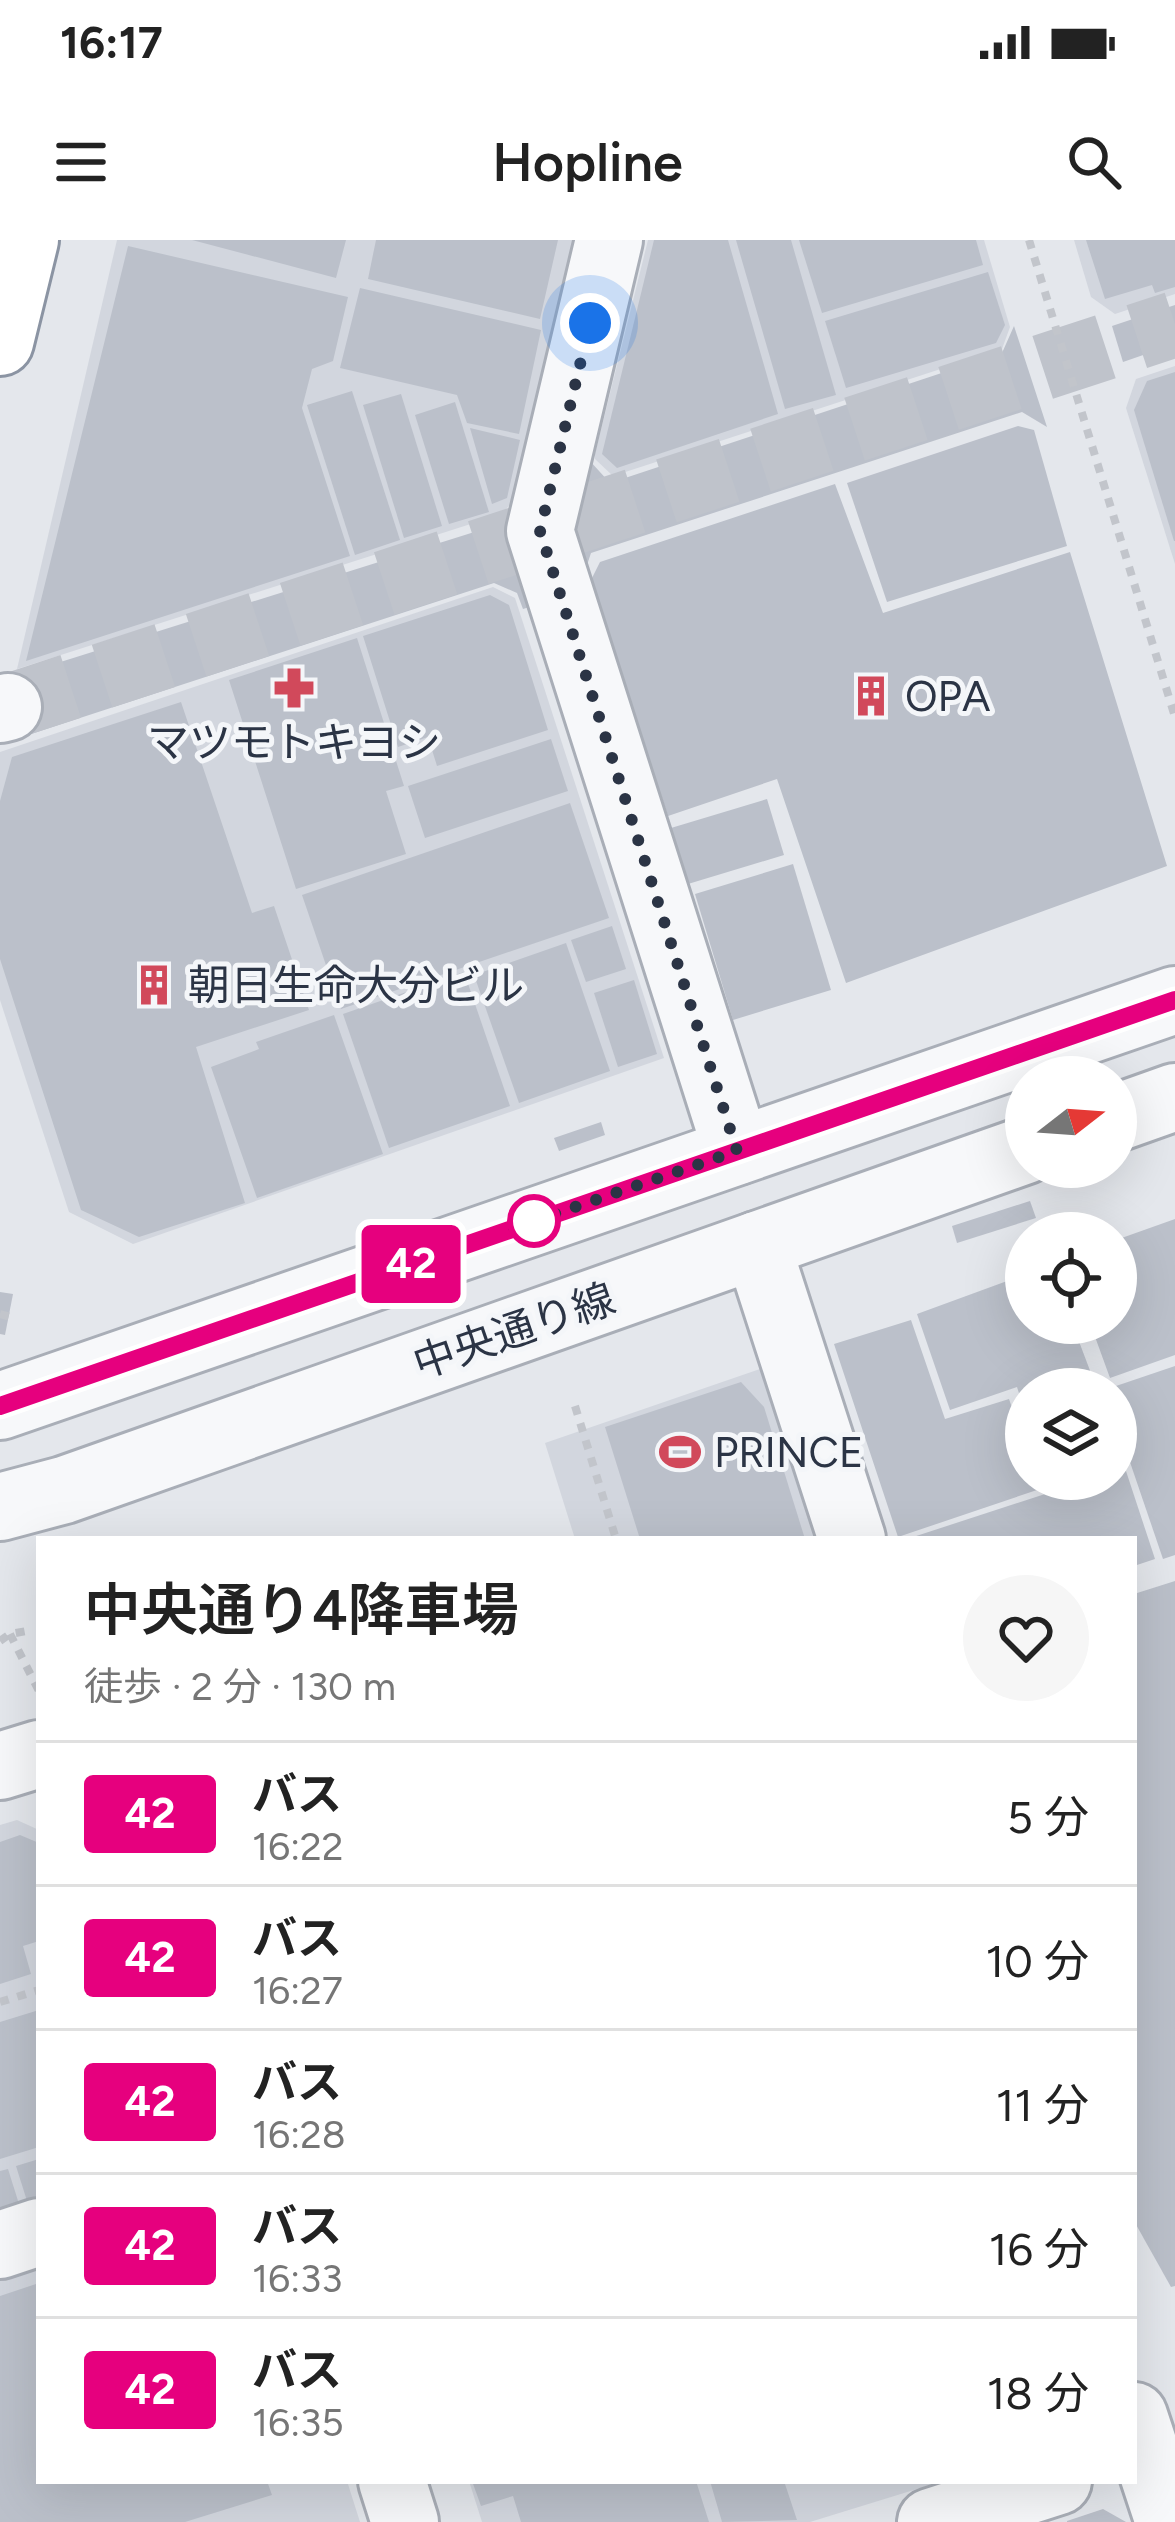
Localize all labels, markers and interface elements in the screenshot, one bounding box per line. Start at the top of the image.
text: 16:17 [60,15,163,69]
icon: menu [48,129,114,195]
icon: search [1061,129,1127,195]
text: Hopline [492,130,683,195]
your location [560,293,620,353]
pharmacy icon: マツモトキヨシ [271,665,317,711]
place label: OPA [905,671,991,722]
building icon: OPA [848,673,894,719]
place label: マツモトキヨシ [147,717,441,768]
place label: 朝日生命大分ビル [188,960,524,1011]
building icon: 朝日生命大分ビル [131,962,177,1008]
north arrow [1005,1056,1137,1188]
map controls [1005,1056,1137,1500]
unlabelled marker [509,1196,559,1246]
button: locate [1005,1212,1137,1344]
line badge: 42 [357,1225,465,1303]
text: 42 [386,1238,436,1289]
street label: 中央通り線 [406,1273,622,1389]
button: layers [1005,1368,1137,1500]
place label: PRINCE [714,1427,864,1478]
sports icon: PRINCE [657,1429,703,1475]
button: heart [963,1575,1089,1701]
text: 中央通り4降車場 [84,1576,519,1644]
text: 徒歩 · 2 分 · 130 m [84,1663,396,1710]
text: バス [252,1767,342,1821]
text: 42 [125,1788,175,1839]
text: 5 分 [1007,1790,1089,1844]
text: 16:22 [252,1823,344,1870]
text: バス [252,1911,342,1965]
text: 42 [125,1932,175,1983]
text: 10 分 [985,1934,1089,1988]
text: 16:27 [252,1967,343,2014]
text: バス [252,2055,342,2109]
text: 42 [125,2076,175,2127]
text: 11 分 [996,2078,1089,2132]
text: 16:28 [252,2111,346,2158]
text: バス [252,2199,342,2253]
text: 42 [125,2220,175,2271]
text: 16 分 [989,2222,1089,2276]
text: 16:33 [252,2255,342,2302]
text: バス [252,2343,342,2397]
text: 42 [125,2364,175,2415]
text: 18 分 [987,2366,1089,2420]
text: 16:35 [252,2399,344,2446]

